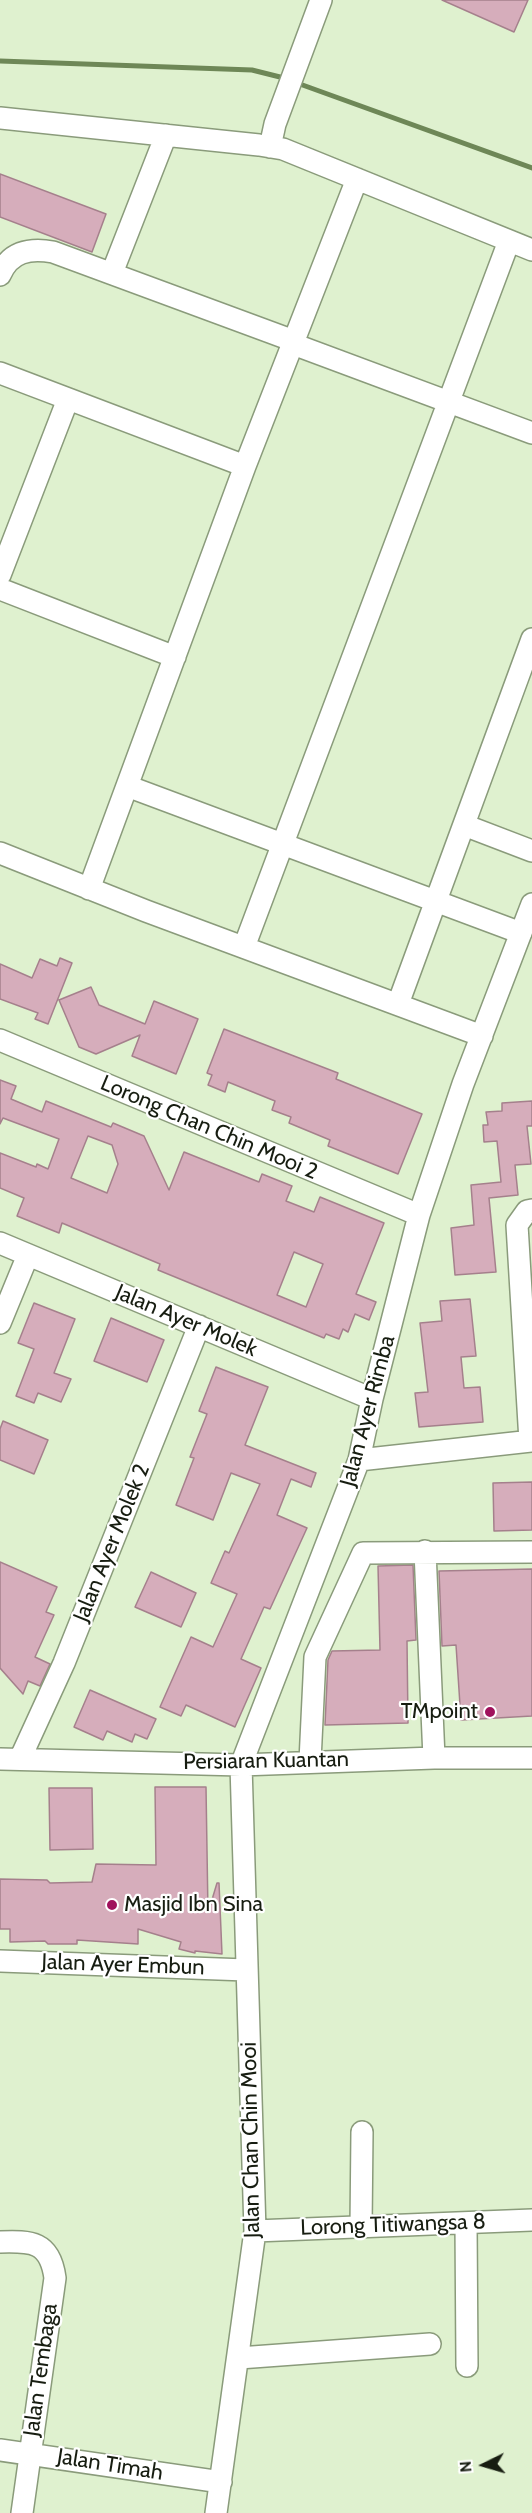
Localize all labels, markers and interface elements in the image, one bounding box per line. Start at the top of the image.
street label: Lorong Chan Chin Mooi 2 [96,1070,322,1186]
street label: Jalan Ayer Molek [111,1279,261,1363]
street label: Jalan Ayer Rimba [335,1332,401,1490]
street label: Jalan Ayer Molek 2 [68,1460,156,1626]
place label: TMpoint [401,1699,478,1725]
marker: TMpoint [483,1705,497,1719]
street label: Persiaran Kuantan [183,1746,349,1776]
place label: Masjid Ibn Sina [124,1892,263,1918]
marker: Masjid Ibn Sina [105,1898,119,1912]
street label: Jalan Ayer Embun [41,1949,205,1981]
street label: Jalan Chan Chin Mooi [236,2042,266,2238]
street label: Lorong Titiwangsa 8 [300,2209,486,2241]
street label: Jalan Tembaga [19,2302,63,2438]
north arrow [454,2435,514,2495]
street label: Jalan Timah [55,2444,165,2486]
text: N [456,2460,476,2473]

